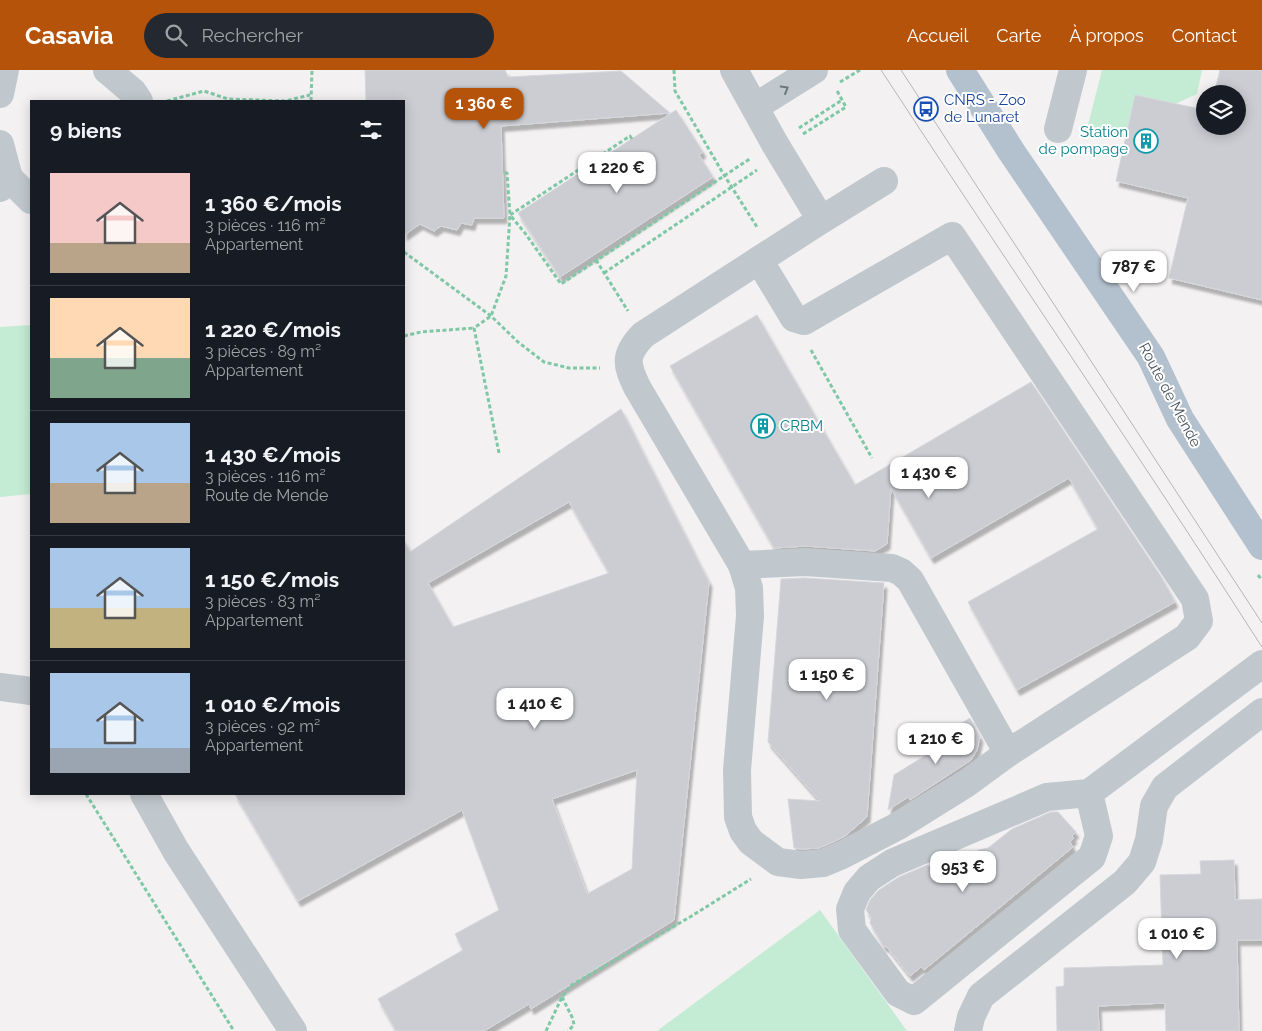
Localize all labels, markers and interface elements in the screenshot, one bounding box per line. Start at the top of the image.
search box [144,13,494,58]
text: Casavia [25,21,114,50]
icon: search [162,21,190,49]
text: Rechercher [202,24,303,46]
text: Accueil [907,25,968,46]
text: Carte [996,25,1041,46]
text: À propos [1069,25,1144,46]
text: Contact [1172,25,1237,46]
one-way arrow [780,85,789,95]
map controls [1196,85,1246,135]
button: layers [1196,85,1246,135]
pin: 1 360 € [438,88,530,130]
place label: CNRS - Zoo de Lunaret [944,91,1026,126]
text: 1 360 € [456,94,512,113]
bus stop icon: CNRS - Zoo de Lunaret [913,96,939,122]
icon: filters [357,116,385,144]
text: 9 biens [50,118,122,143]
place label: Station de pompage [1039,123,1128,158]
building icon: Station de pompage [1133,128,1159,154]
pin: 1 220 € [571,152,663,194]
text: 1 220 € [589,158,645,177]
text: 1 360 €/mois [205,191,342,216]
icon: home [90,193,150,253]
text: 3 pièces · 116 m² [205,216,326,235]
text: Appartement [205,235,303,254]
pin: 787 € [1099,250,1169,293]
text: 787 € [1112,257,1156,276]
text: 1 220 €/mois [205,317,341,342]
icon: home [90,318,150,378]
street label: Route de Mende [1135,340,1205,450]
text: 3 pièces · 89 m² [205,342,321,361]
text: Appartement [205,361,303,380]
building icon: CRBM [750,413,776,439]
place label: CRBM [780,417,823,435]
text: 1 430 €/mois [205,442,341,467]
icon: home [90,443,150,503]
pin: 1 430 € [883,456,975,499]
text: 1 430 € [901,463,957,482]
text: 3 pièces · 116 m² [205,467,326,486]
text: Route de Mende [205,486,328,505]
text: 1 150 €/mois [205,567,339,592]
icon: home [90,568,150,628]
text: 3 pièces · 83 m² [205,592,320,611]
text: Appartement [205,611,303,630]
pin: 1 150 € [781,658,873,701]
text: 1 150 € [800,665,854,684]
pin: 1 410 € [489,688,581,730]
text: 1 010 €/mois [205,692,340,717]
icon: home [90,693,150,753]
text: 1 410 € [507,694,563,713]
text: 3 pièces · 92 m² [205,717,320,736]
pin: 1 210 € [890,722,982,765]
text: 1 210 € [908,729,964,748]
text: Appartement [205,736,303,755]
pin: 953 € [928,850,998,893]
text: 953 € [941,857,985,876]
pin: 1 010 € [1131,918,1223,960]
text: 1 010 € [1149,924,1205,943]

